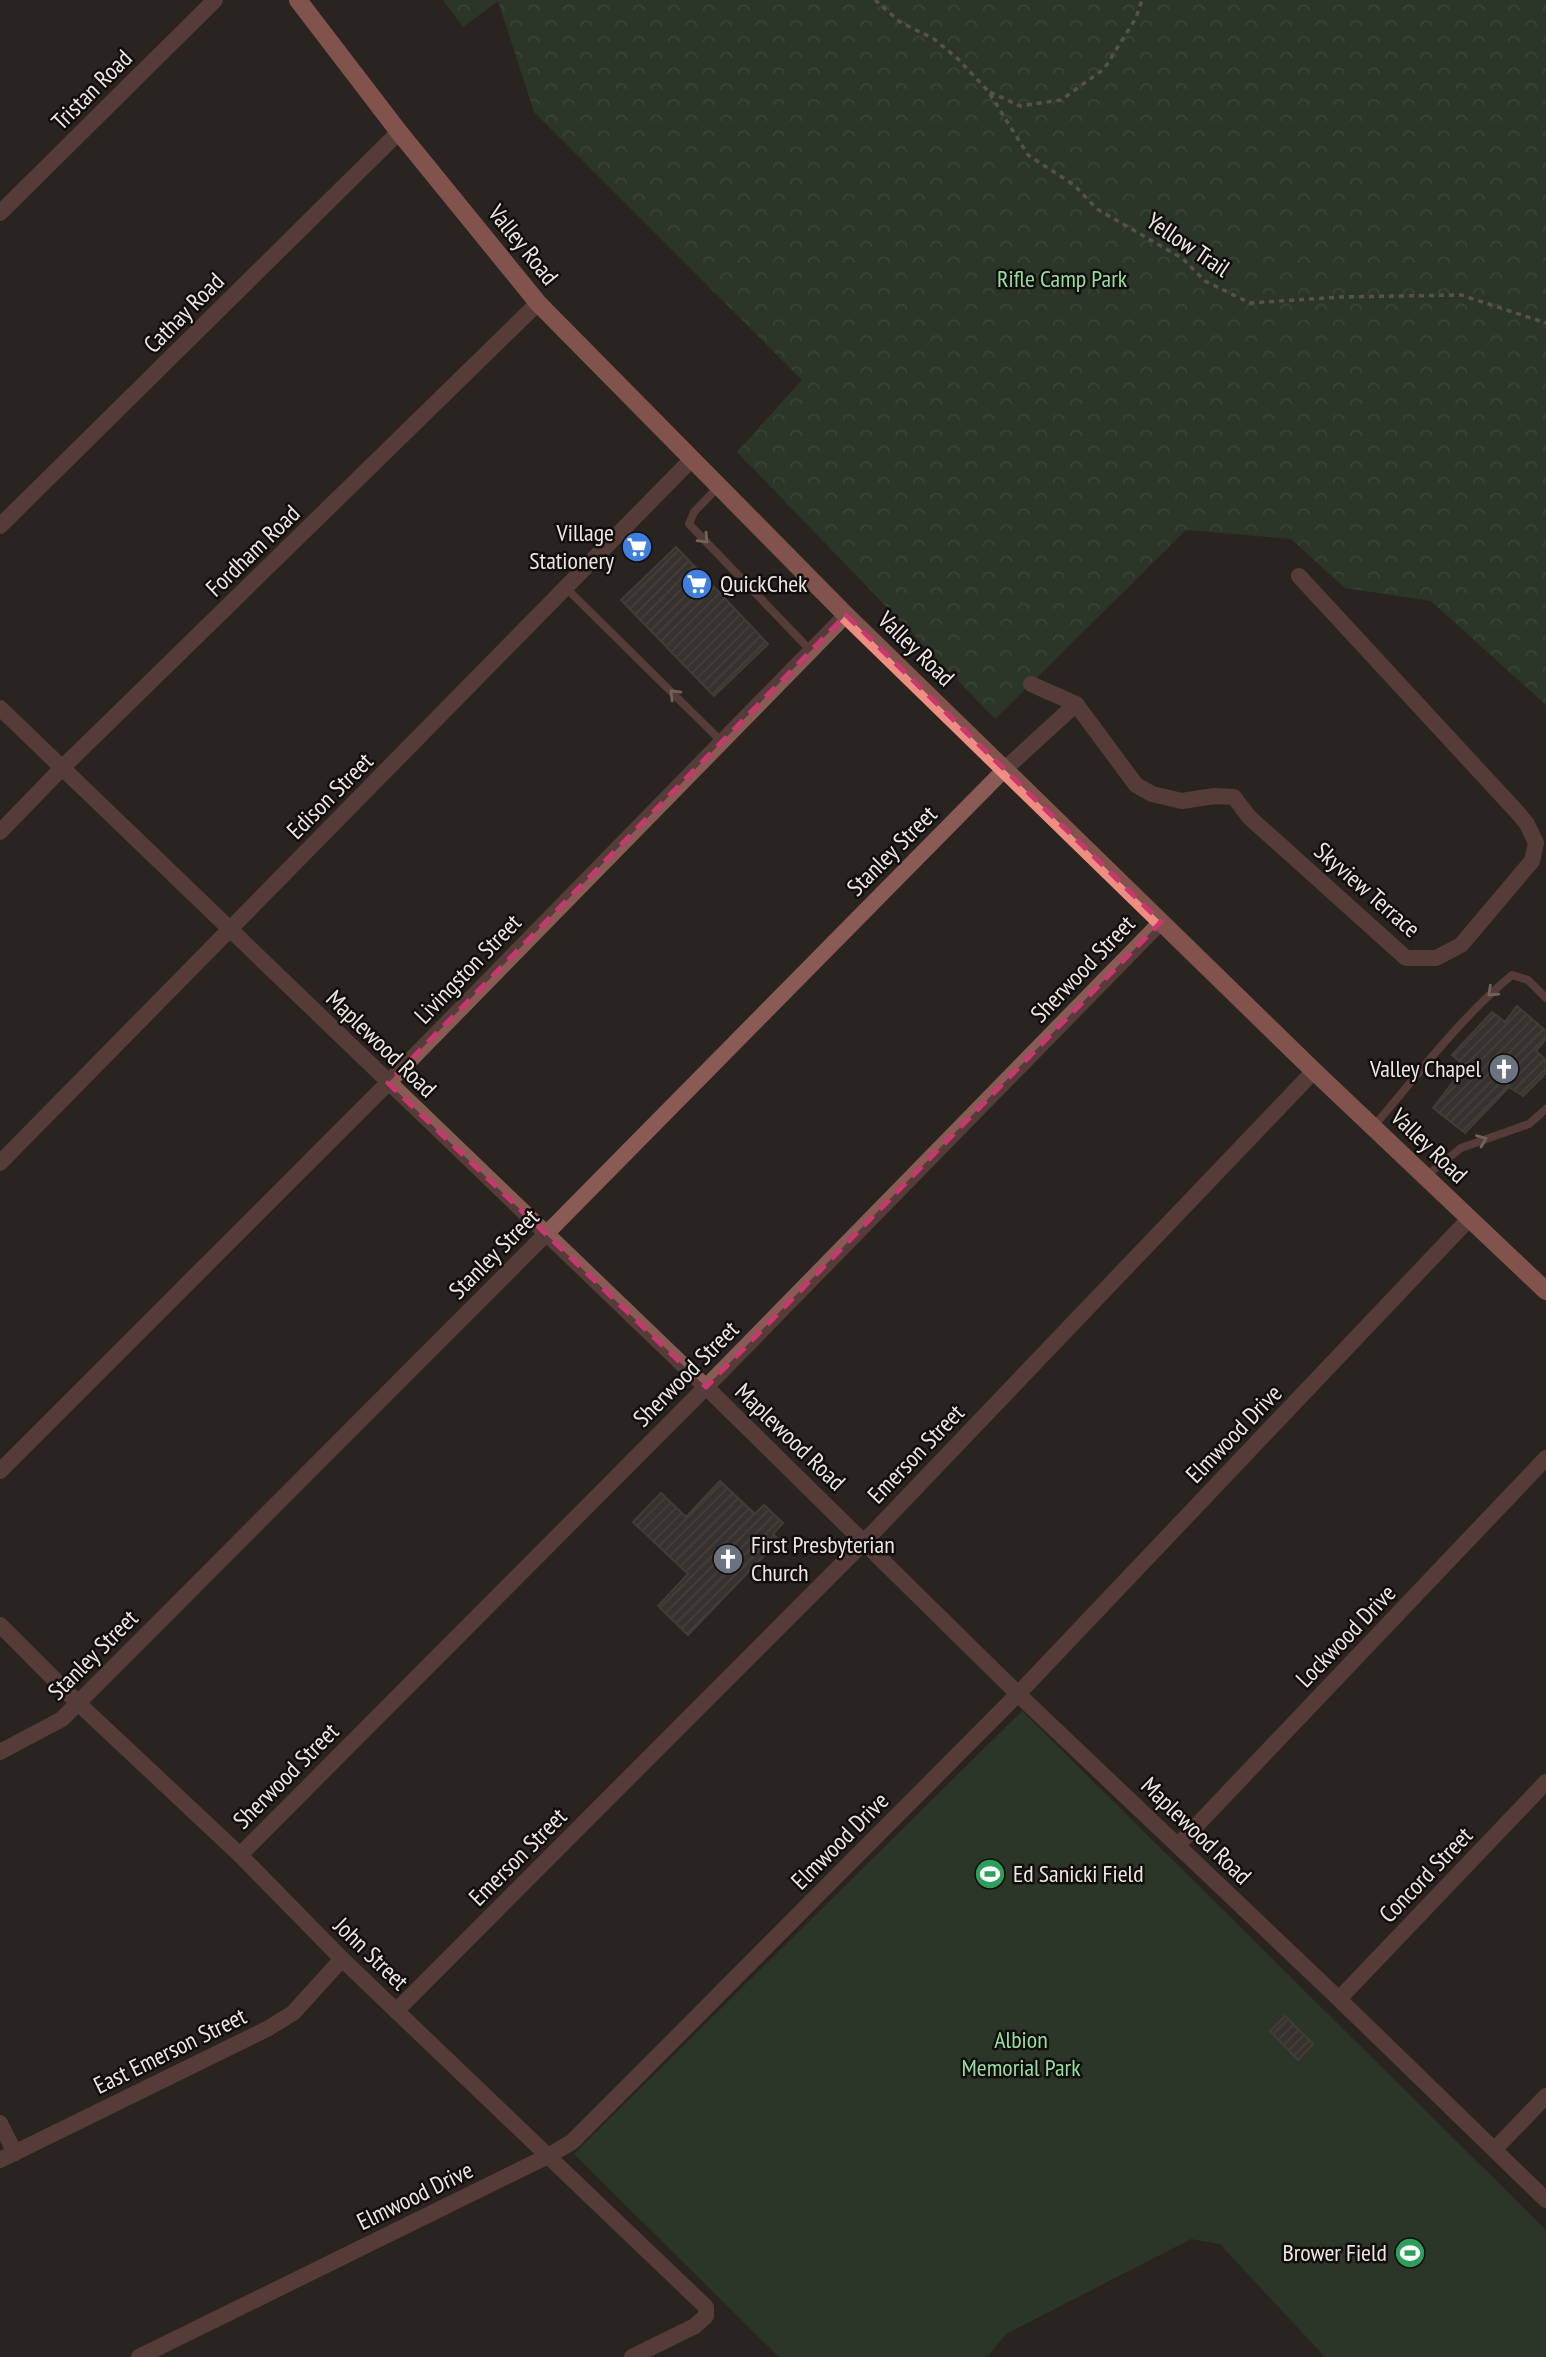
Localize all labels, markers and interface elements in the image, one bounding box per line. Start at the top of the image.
street label: Tristan Road [45,43,138,136]
street label: Valley Road [481,197,565,291]
street label: Yellow Trail [1141,205,1236,284]
park label: Rifle Camp Park [997,263,1128,294]
street label: Cathay Road [137,266,230,359]
street label: Fordham Road [199,498,306,603]
place label: Village Stationery [529,517,614,576]
supermarket icon: Village Stationery [620,530,654,564]
one-way arrow [695,531,708,544]
supermarket icon: QuickChek [680,567,714,601]
place label: QuickChek [720,568,808,599]
street label: Valley Road [871,604,961,693]
one-way arrow [669,689,682,702]
street label: Edison Street [280,746,380,845]
street label: Stanley Street [840,799,944,902]
street label: Skyview Terrace [1308,835,1427,944]
street label: Livingston Street [408,907,528,1030]
street label: Sherwood Street [1024,908,1142,1029]
street label: Maplewood Road [320,983,443,1104]
one-way arrow [1487,984,1500,996]
church icon: Valley Chapel [1487,1052,1521,1086]
place label: Valley Chapel [1369,1053,1481,1084]
street label: Valley Road [1384,1101,1474,1190]
one-way arrow [1475,1134,1487,1148]
street label: Stanley Street [442,1202,546,1305]
street label: Sherwood Street [626,1314,745,1433]
street label: Maplewood Road [729,1376,852,1497]
street label: Elmwood Drive [1179,1378,1288,1489]
street label: Emerson Street [861,1397,971,1510]
place label: First Presbyterian Church [751,1529,895,1588]
church icon: First Presbyterian Church [711,1542,745,1576]
street label: Lockwood Drive [1289,1578,1402,1694]
street label: Stanley Street [41,1603,145,1706]
street label: Sherwood Street [226,1716,345,1835]
street label: Maplewood Road [1135,1770,1258,1891]
street label: Elmwood Drive [784,1785,895,1896]
street label: Emerson Street [462,1801,574,1912]
street label: Concord Street [1372,1820,1479,1929]
sports icon: Ed Sanicki Field [973,1857,1007,1891]
place label: Ed Sanicki Field [1013,1858,1144,1889]
street label: John Street [327,1910,415,1997]
street label: East Emerson Street [88,2000,251,2101]
park label: Albion Memorial Park [962,2024,1081,2083]
street label: Elmwood Drive [352,2154,478,2237]
sports icon: Brower Field [1393,2236,1427,2270]
place label: Brower Field [1282,2237,1387,2268]

